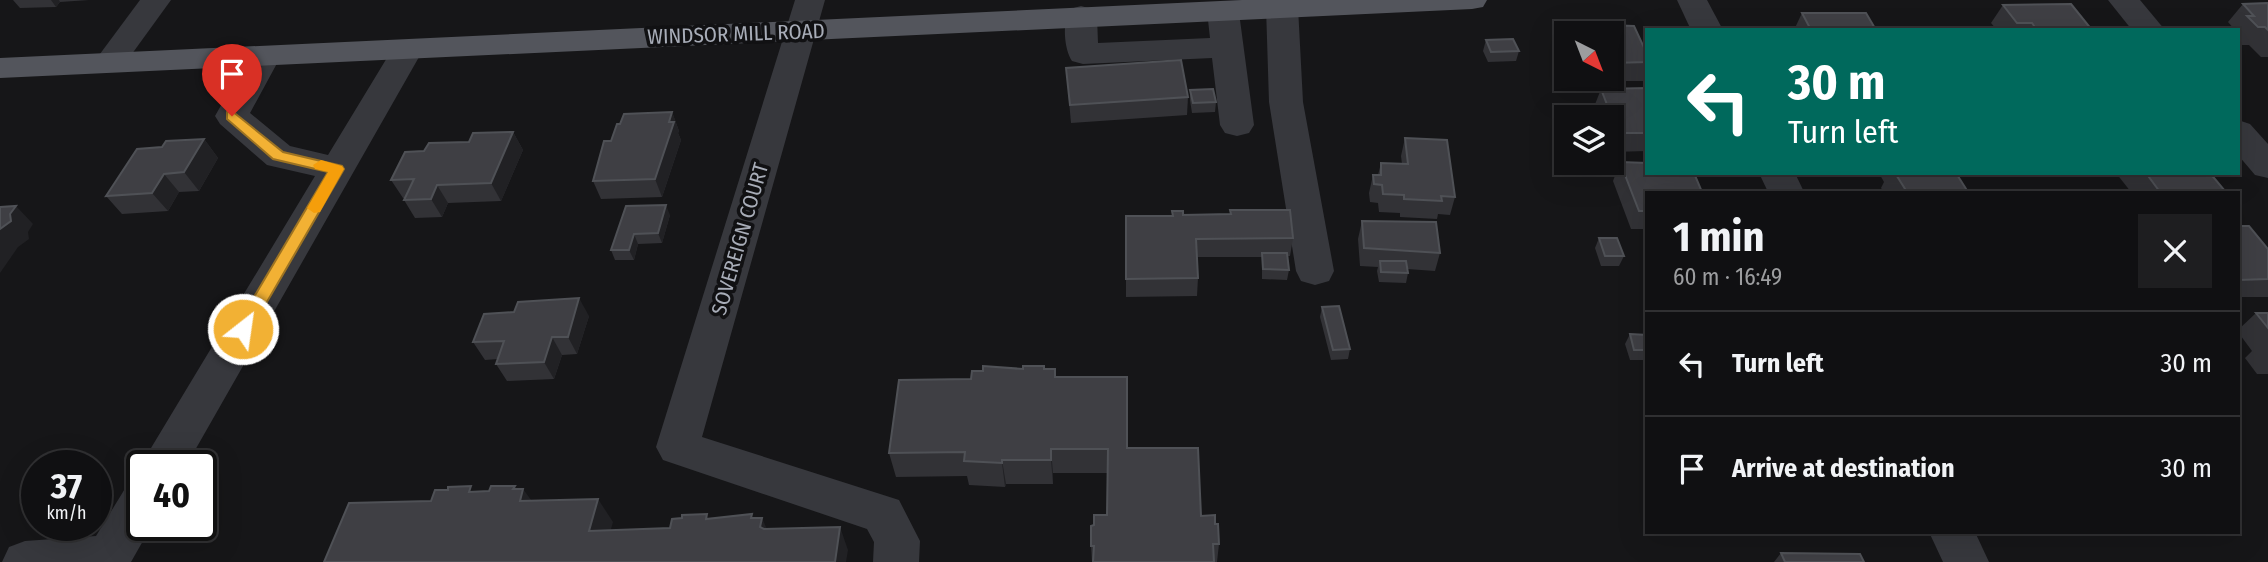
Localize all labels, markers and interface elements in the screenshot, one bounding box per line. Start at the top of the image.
street label: WINDSOR MILL ROAD [647,18,825,50]
north arrow [1554,21,1624,91]
map controls [1554,21,1624,175]
pin [202,44,262,116]
text: 30 m [1788,53,1886,112]
icon: arrive [213,55,251,93]
icon: left [1673,56,1764,147]
button: layers [1554,105,1624,175]
text: Turn left [1788,113,1898,151]
street label: SOVEREIGN COURT [706,160,774,318]
text: 1 min [1673,212,1764,262]
button: close [2138,214,2212,288]
text: 60 m · 16:49 [1673,263,1782,291]
position arrow [206,292,280,366]
icon: left [1673,345,1711,383]
text: Turn left [1732,348,1824,379]
text: 30 m [2161,348,2212,379]
speed limit sign: 40 [126,450,217,541]
icon: arrive [1673,450,1711,488]
text: Arrive at destination [1732,453,1955,484]
text: 30 m [2161,453,2212,484]
text: 37 [51,465,82,507]
text: km/h [46,502,87,524]

